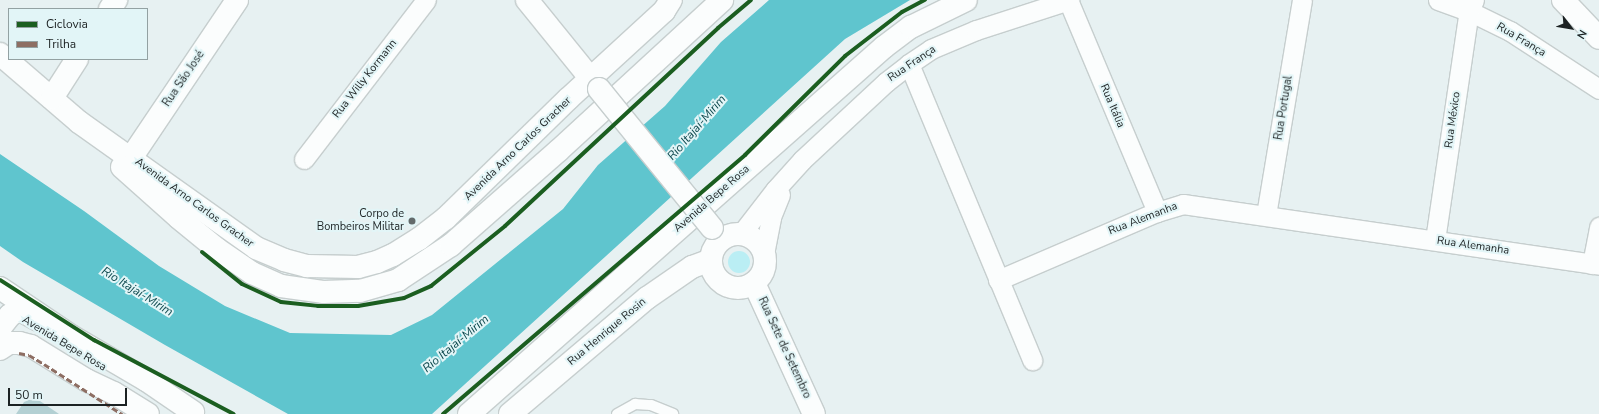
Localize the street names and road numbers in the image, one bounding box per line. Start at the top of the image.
street label: Rua França [1494,20,1548,60]
street label: Rua Willy Kormann [330,37,400,121]
street label: Rua França [886,43,938,85]
street label: Rua São José [160,49,208,109]
street label: Rua Portugal [1272,75,1296,141]
street label: Rua Itália [1097,82,1127,130]
street label: Rua México [1443,91,1463,149]
street label: Avenida Arno Carlos Gracher [462,94,574,204]
street label: Avenida Arno Carlos Gracher [132,156,256,250]
street label: Avenida Bepe Rosa [671,163,753,235]
street label: Rua Alemanha [1107,200,1179,238]
street label: Rua Alemanha [1436,234,1510,258]
street label: Rua Henrique Rosin [565,295,649,369]
street label: Rua Sete de Setembro [755,295,813,401]
street label: Avenida Bepe Rosa [20,314,108,374]

